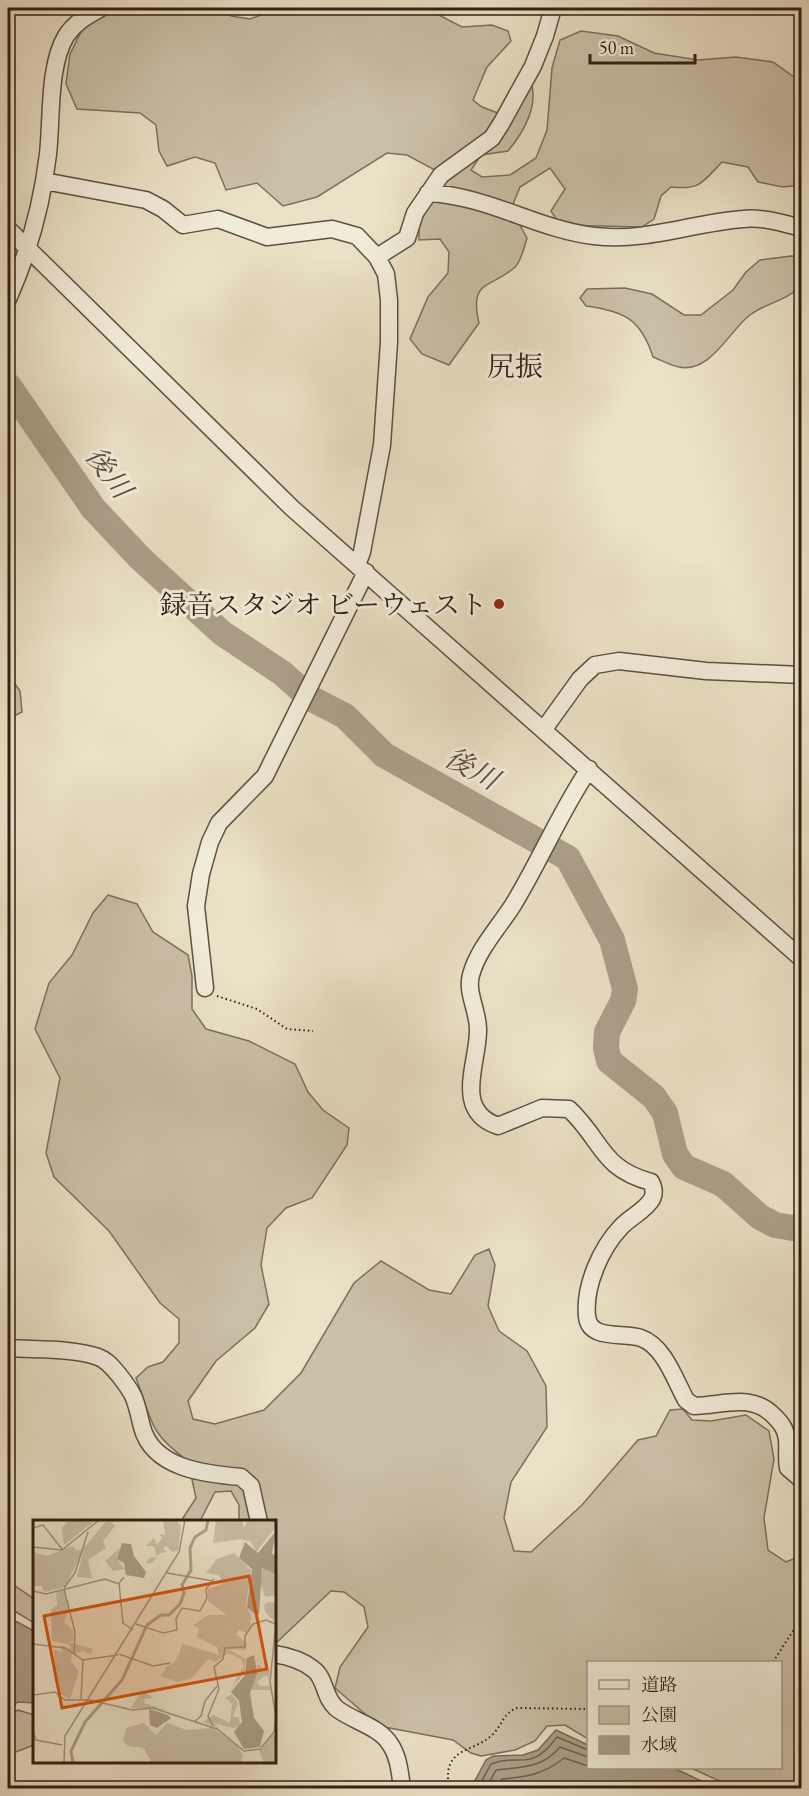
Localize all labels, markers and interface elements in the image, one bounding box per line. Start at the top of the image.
scale bar [590,27,695,65]
text: 50 m [599,36,634,59]
district label: 尻振 [487,348,543,384]
water label: 後川 [78,439,142,508]
place label: 録音スタジオ ビーウェスト [160,587,487,622]
marker: 録音スタジオ ビーウェスト [492,597,506,611]
water label: 後川 [439,739,508,799]
inset map [33,1520,276,1763]
legend [587,1661,782,1769]
text: 道路 [641,1673,677,1696]
text: 公園 [641,1703,677,1726]
text: 水域 [641,1733,677,1756]

